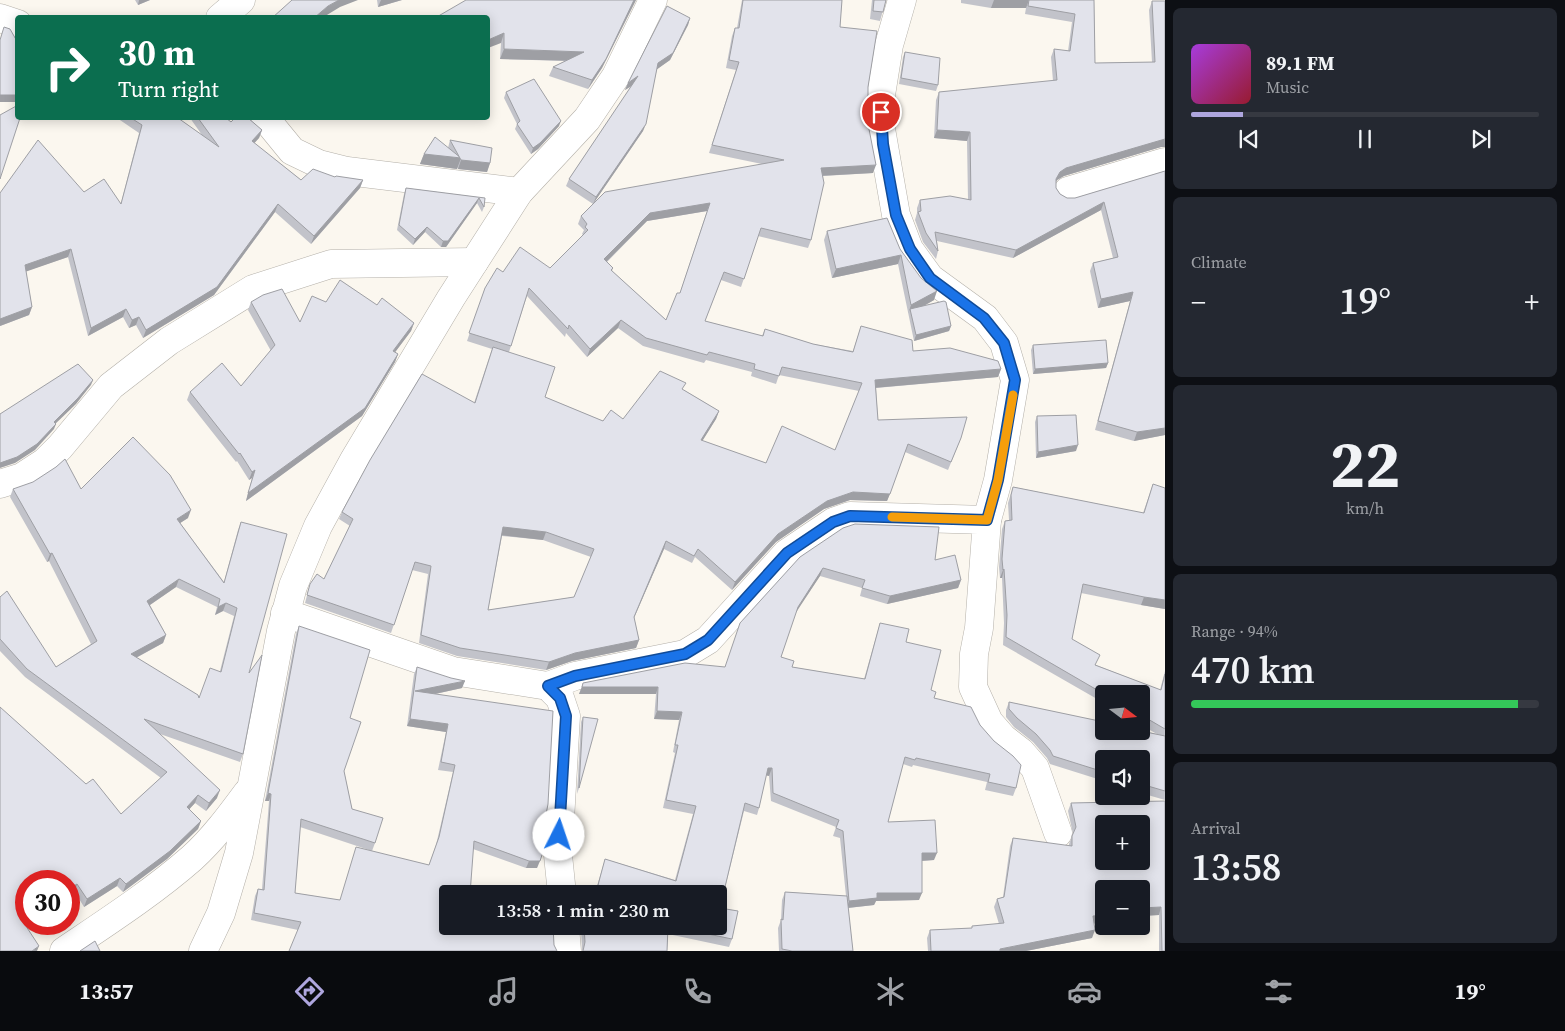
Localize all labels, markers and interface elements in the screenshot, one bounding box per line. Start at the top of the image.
text: 30 m [118,29,195,77]
icon: right [35,35,100,100]
text: 89.1 FM [1266,50,1335,76]
text: Turn right [118,74,219,104]
text: Music [1266,76,1309,98]
pin [860,91,902,133]
icon: arrive [867,98,895,126]
icon: previous [1235,125,1263,153]
icon: pause [1351,125,1379,153]
icon: next [1467,125,1495,153]
text: Climate [1191,251,1247,273]
text: 19° [1339,275,1391,327]
text: − [1191,283,1206,321]
text: + [1524,283,1539,321]
text: 22 [1330,420,1400,509]
text: km/h [1346,497,1384,519]
text: Range · 94% [1191,620,1278,642]
text: 470 km [1191,644,1315,696]
north arrow [1095,685,1150,740]
map controls [1095,685,1150,935]
button: sound [1095,750,1150,805]
position arrow [532,808,584,860]
button: + [1095,815,1150,870]
text: Arrival [1191,817,1240,839]
text: 13:58 [1191,841,1281,893]
speed limit sign: 30 [15,870,80,935]
button: − [1095,880,1150,935]
text: 13:58 · 1 min · 230 m [496,897,670,923]
icon: directions [292,974,327,1009]
icon: music [486,974,521,1009]
icon: phone [680,974,715,1009]
icon: climate [873,974,908,1009]
icon: car [1067,974,1102,1009]
icon: filters [1261,974,1296,1009]
text: 13:57 [79,976,134,1006]
text: 19° [1455,976,1486,1006]

